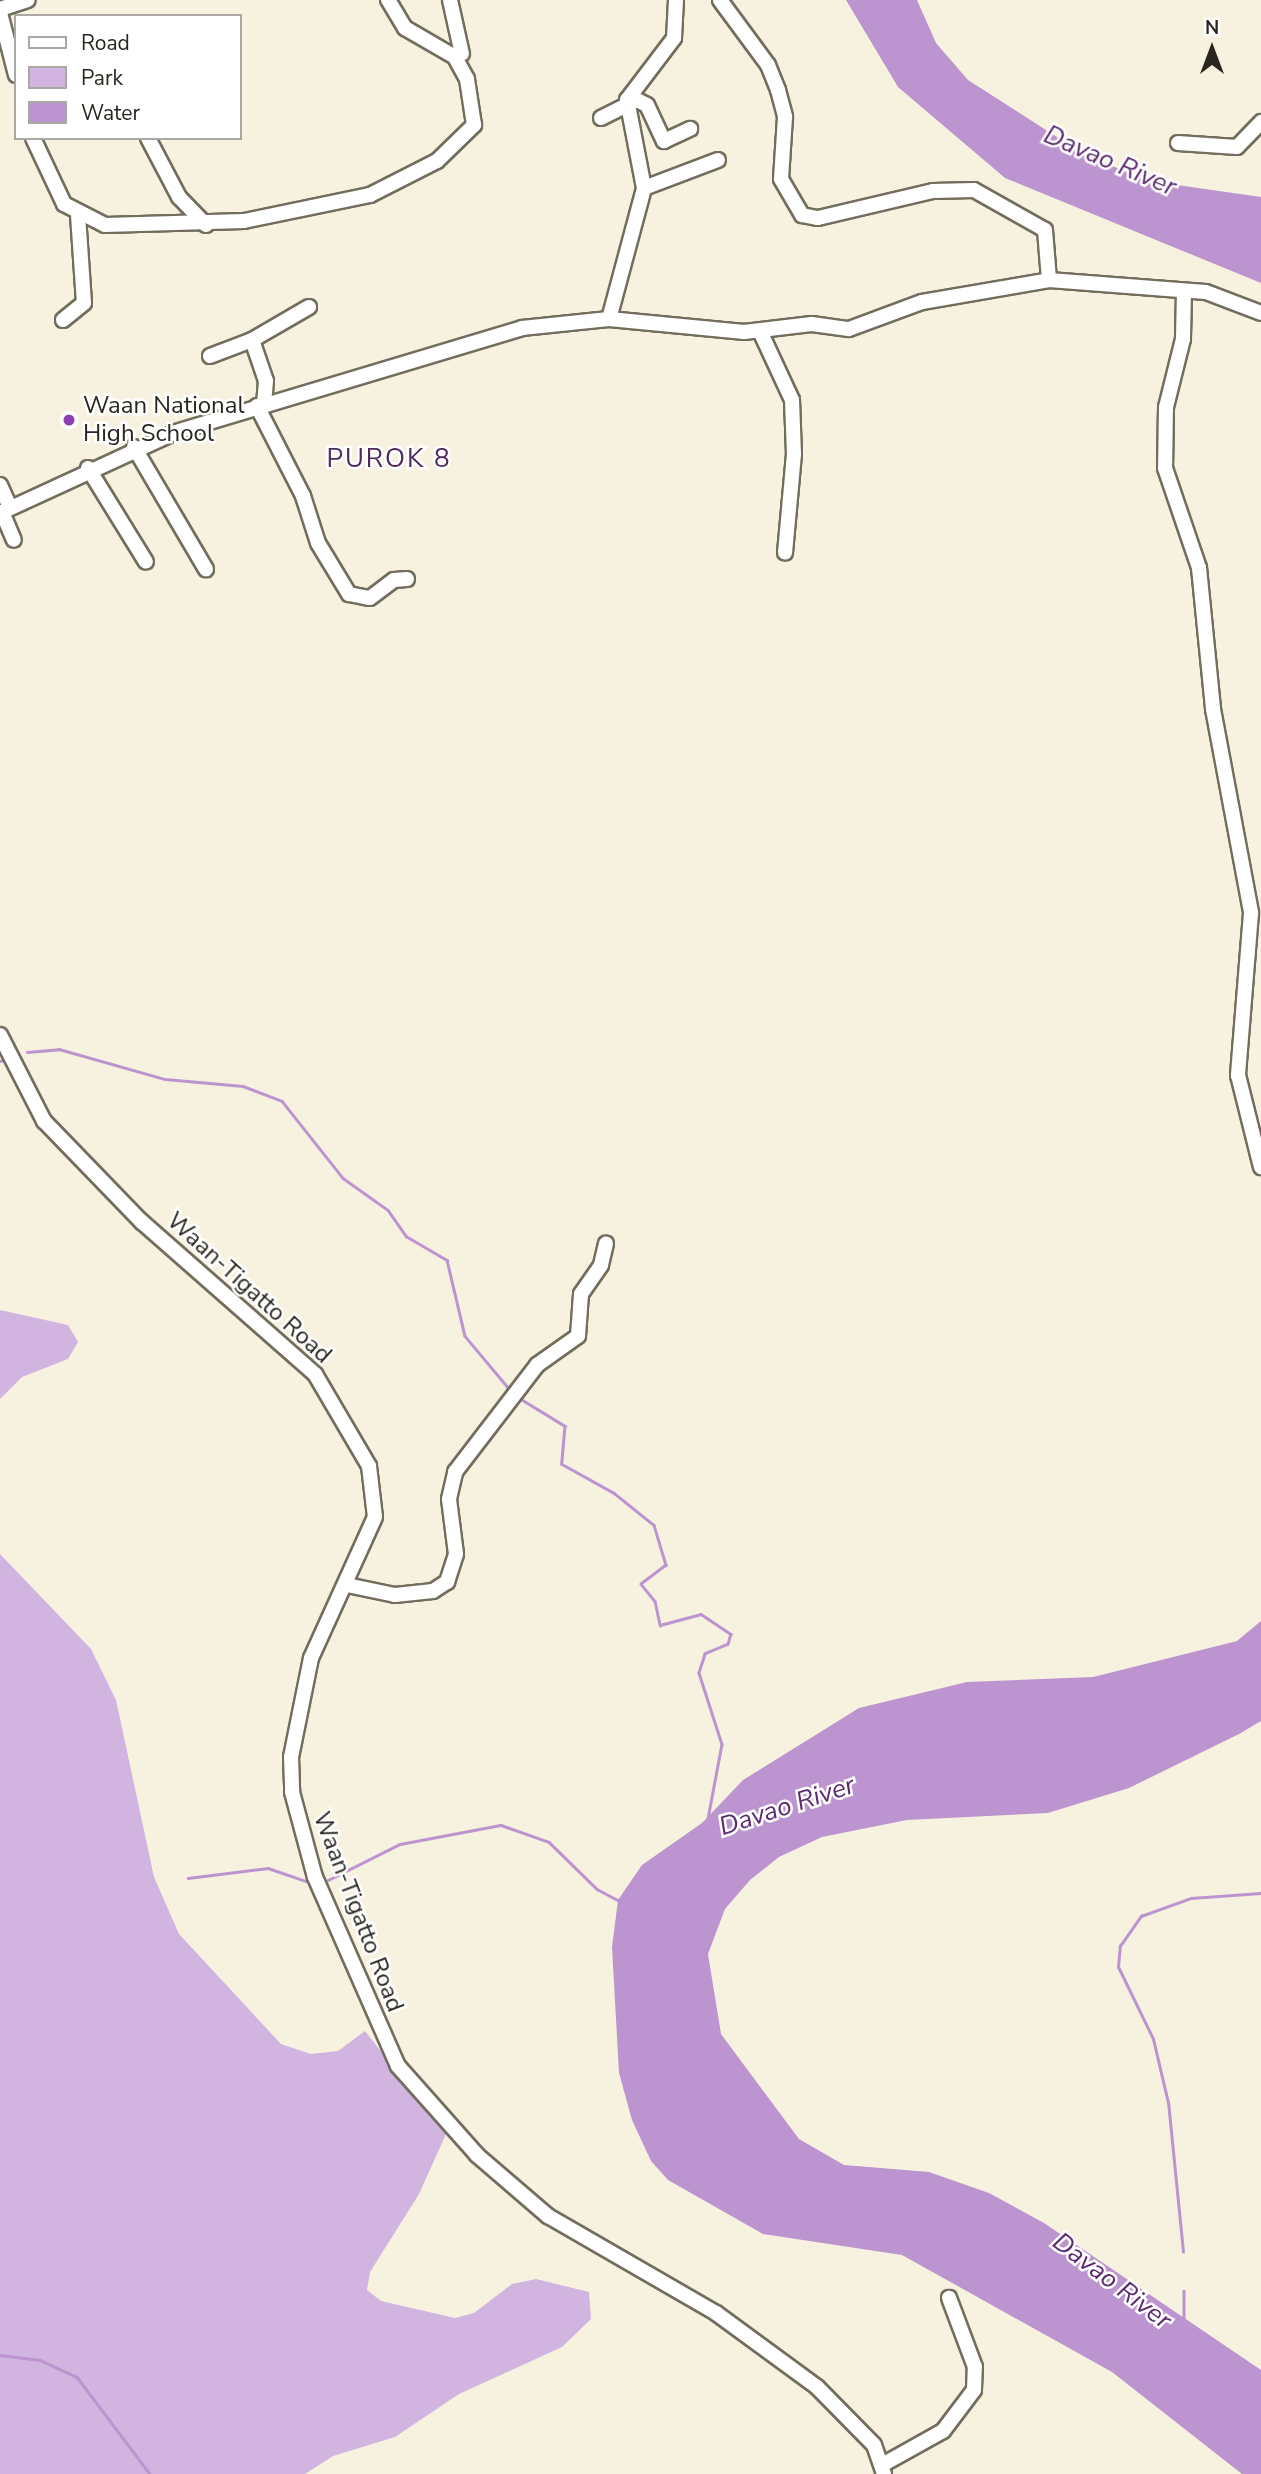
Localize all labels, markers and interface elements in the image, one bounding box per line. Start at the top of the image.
legend [14,14,242,140]
north arrow [1177,14,1247,84]
text: N [1205,15,1219,41]
text: Road [81,29,130,57]
text: Park [81,64,123,92]
text: Water [81,99,140,127]
water label: Davao River [1039,119,1181,203]
place label: Waan National High School [83,392,245,448]
marker: Waan National High School [61,412,77,428]
district label: PUROK 8 [327,443,451,475]
street label: Waan-Tigatto Road [161,1206,337,1370]
water label: Davao River [715,1769,859,1843]
street label: Waan-Tigatto Road [307,1808,409,2016]
water label: Davao River [1046,2226,1178,2336]

